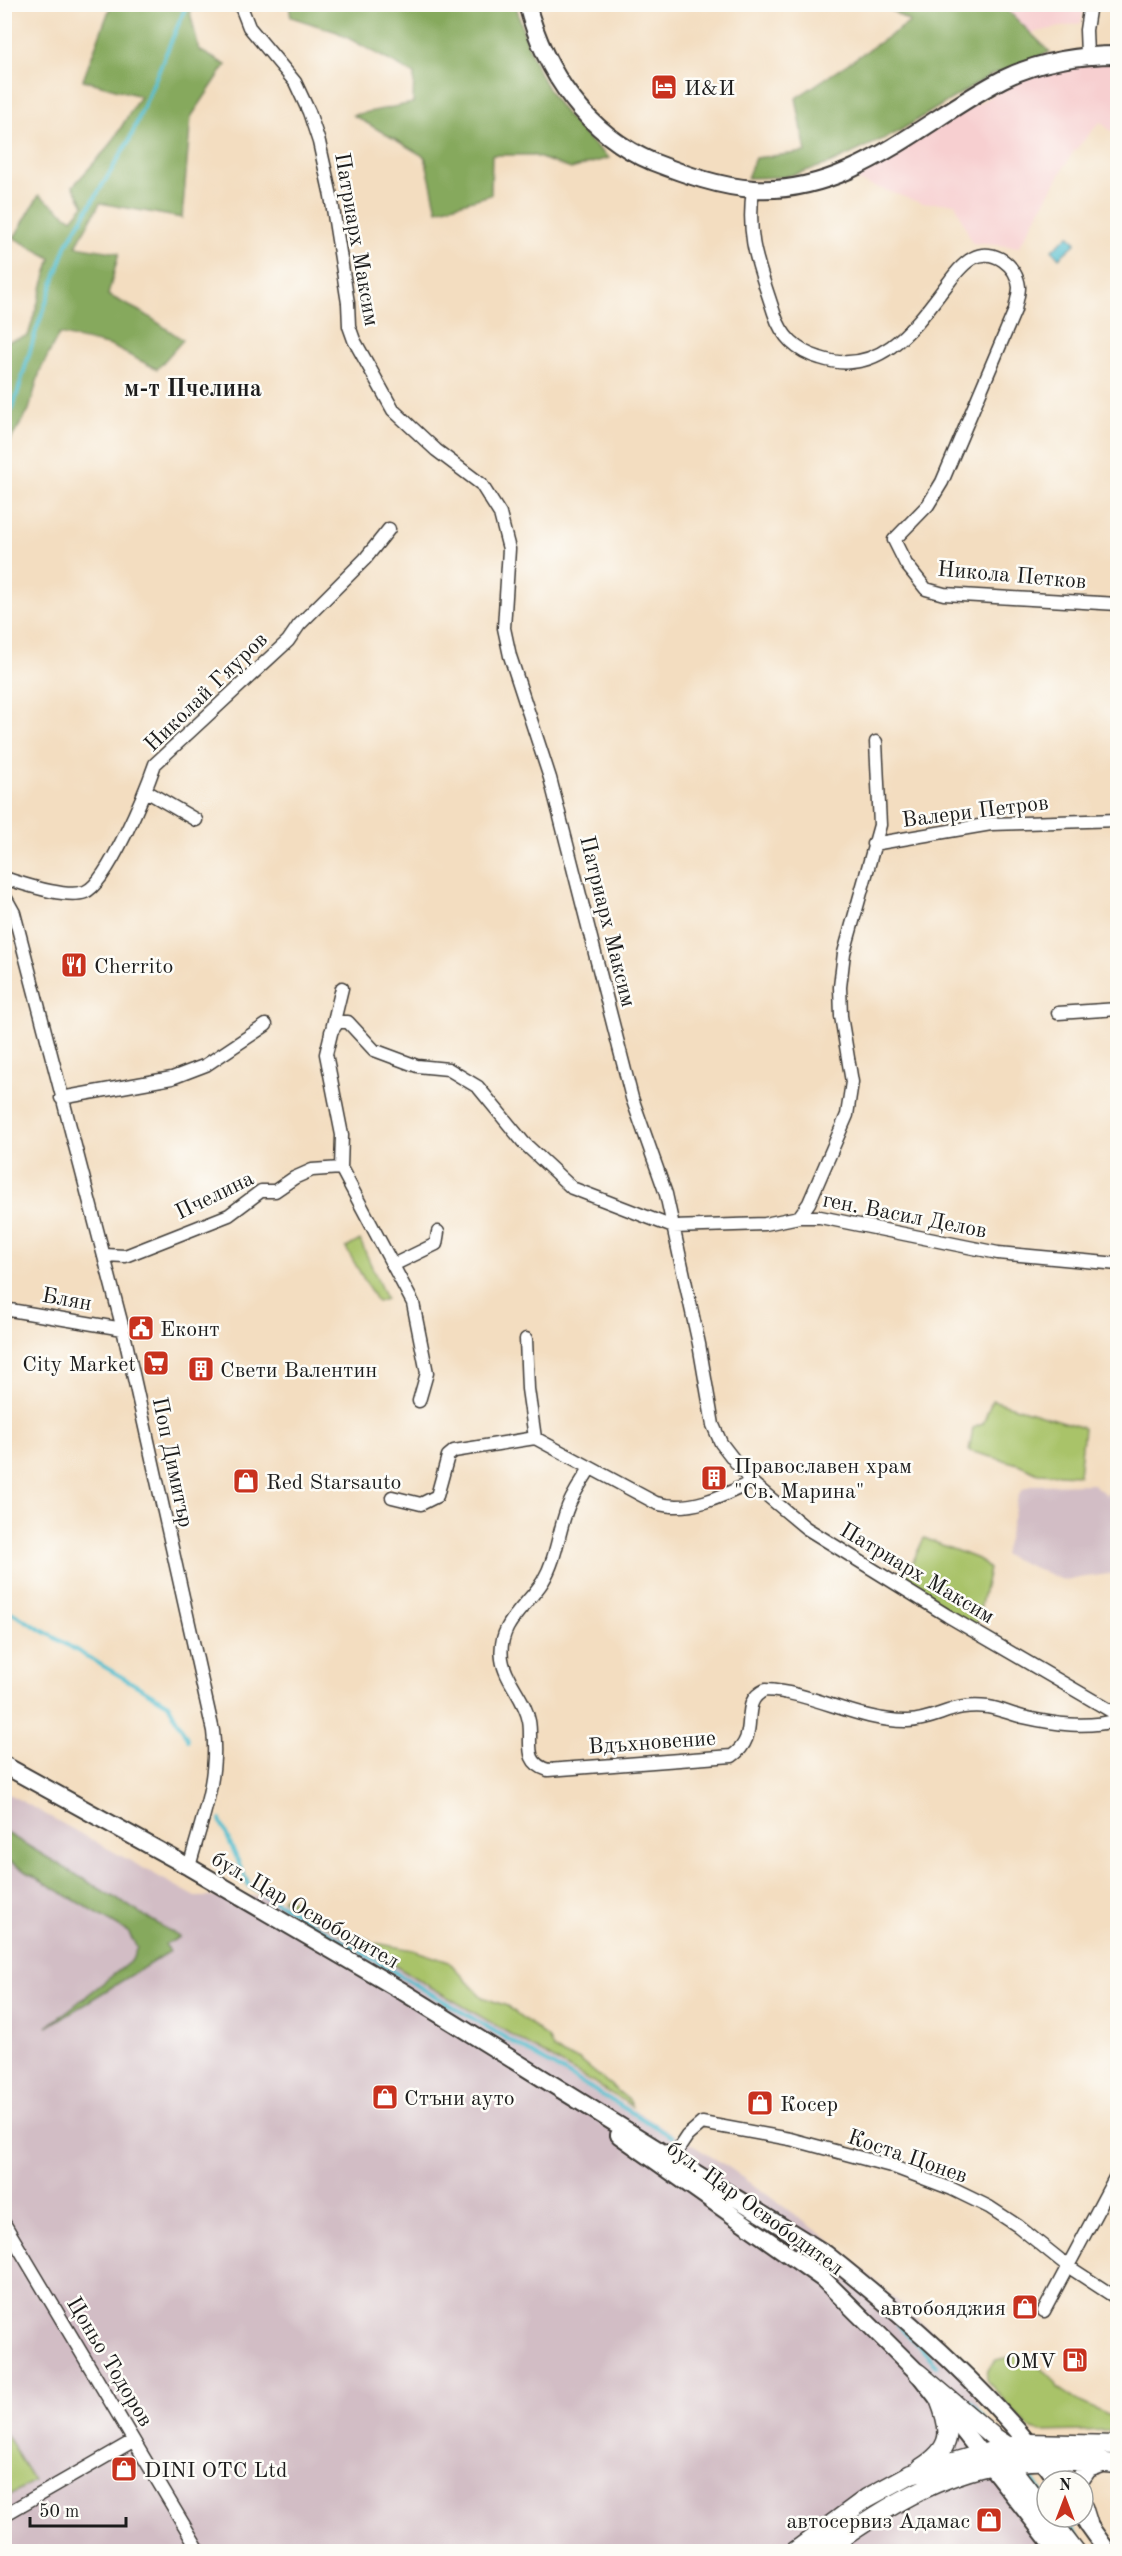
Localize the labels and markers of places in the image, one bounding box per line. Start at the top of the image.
hotel icon: И&И [649,72,679,102]
place label: И&И [684,78,735,100]
restaurant icon: Cherrito [59,950,89,980]
place label: Cherrito [94,956,173,978]
public building icon: Еконт [126,1313,156,1343]
place label: Еконт [160,1319,220,1341]
supermarket icon: City Market [141,1348,171,1378]
place label: City Market [22,1354,136,1376]
building icon: Свети Валентин [186,1354,216,1384]
place label: Свети Валентин [220,1360,377,1382]
place label: Православен храм "Св. Марина" [734,1456,912,1503]
building icon: Православен храм "Св. Марина" [699,1463,729,1493]
shop icon: Red Starsauto [231,1466,261,1496]
place label: Red Starsauto [266,1472,402,1494]
shop icon: Стъни ауто [370,2082,400,2112]
place label: Стъни ауто [404,2088,515,2110]
shop icon: Косер [745,2088,775,2118]
place label: Косер [780,2094,838,2116]
shop icon: автобояджия [1010,2292,1040,2322]
place label: автобояджия [880,2298,1006,2320]
fuel station icon: OMV [1060,2345,1090,2375]
place label: OMV [1005,2351,1056,2373]
shop icon: DINI OTC Ltd [109,2454,139,2484]
place label: DINI OTC Ltd [144,2460,288,2482]
shop icon: автосервиз Адамас [974,2505,1004,2535]
place label: автосервиз Адамас [786,2511,970,2533]

